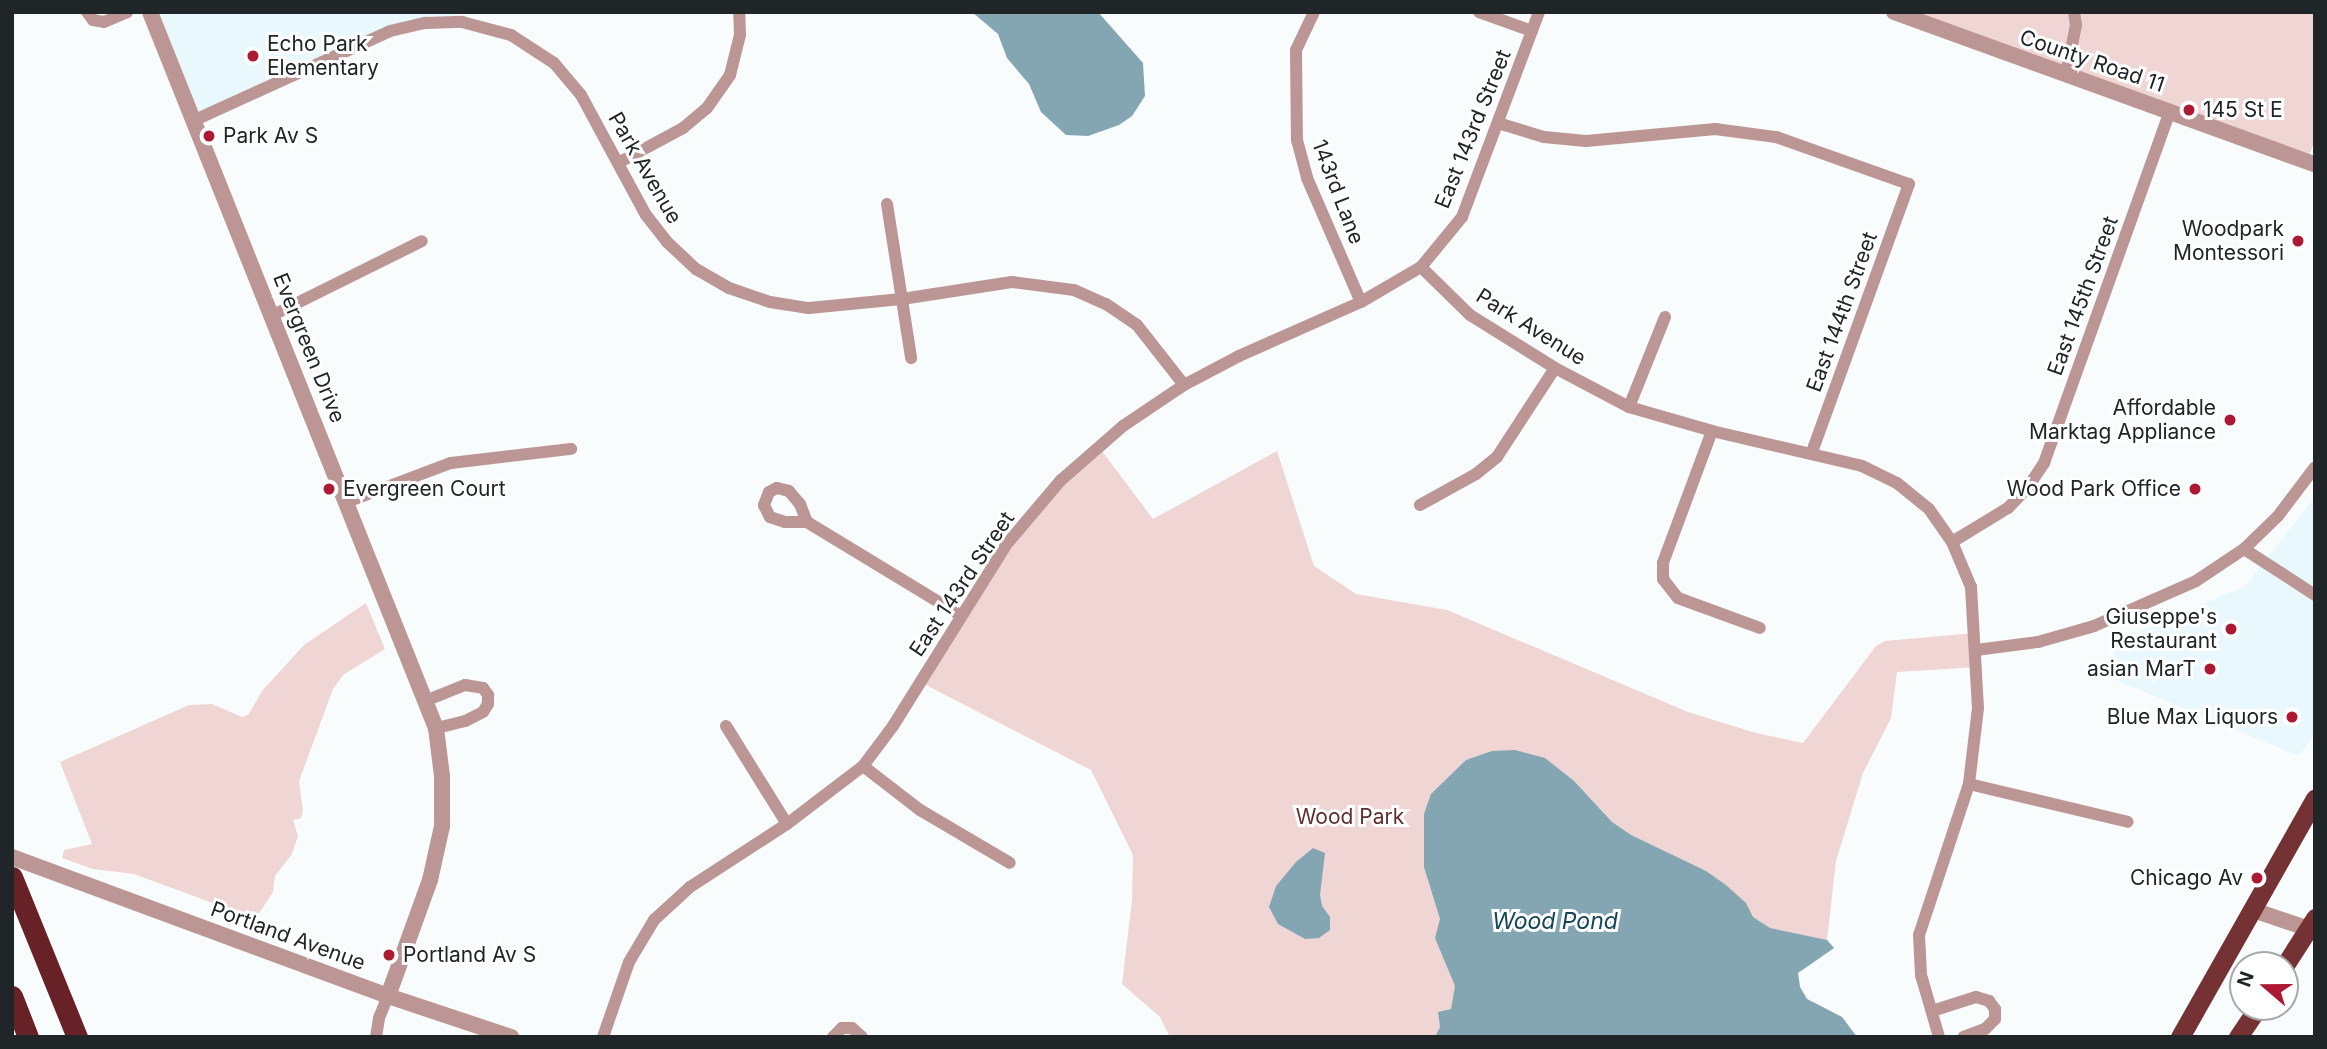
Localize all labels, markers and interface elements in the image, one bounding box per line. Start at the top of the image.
street label: County Road 11 [2016,24,2168,98]
place label: Echo Park Elementary [267,31,379,81]
street label: East 143rd Street [1430,46,1516,212]
marker: Echo Park Elementary [245,48,261,64]
place label: 145 St E [2203,97,2283,123]
marker: 145 St E [2181,102,2197,118]
street label: Park Avenue [603,108,687,228]
place label: Park Av S [223,123,318,149]
marker: Park Av S [201,128,217,144]
street label: 143rd Lane [1307,136,1369,248]
street label: East 145th Street [2042,213,2124,379]
place label: Woodpark Montessori [2173,216,2284,266]
street label: East 144th Street [1801,229,1883,395]
marker: Woodpark Montessori [2290,233,2306,249]
street label: Evergreen Drive [268,269,350,427]
street label: Park Avenue [1471,283,1591,371]
place label: Affordable Marktag Appliance [2029,395,2216,445]
marker: Affordable Marktag Appliance [2222,412,2238,428]
place label: Evergreen Court [343,476,506,502]
place label: Wood Park Office [2006,476,2181,502]
marker: Evergreen Court [321,481,337,497]
marker: Wood Park Office [2187,481,2203,497]
street label: East 143rd Street [904,507,1020,661]
place label: Giuseppe's Restaurant [2105,604,2217,654]
marker: Giuseppe's Restaurant [2223,621,2239,637]
place label: asian MarT [2087,656,2196,682]
marker: asian MarT [2202,661,2218,677]
place label: Blue Max Liquors [2107,704,2278,730]
marker: Blue Max Liquors [2284,709,2300,725]
park label: Wood Park [1296,804,1404,830]
place label: Chicago Av [2130,865,2243,891]
marker: Chicago Av [2249,870,2265,886]
street label: Portland Avenue [207,896,369,976]
water label: Wood Pond [1492,907,1618,935]
place label: Portland Av S [403,942,536,968]
marker: Portland Av S [381,947,397,963]
north arrow [2229,951,2299,1021]
text: N [2232,969,2259,990]

